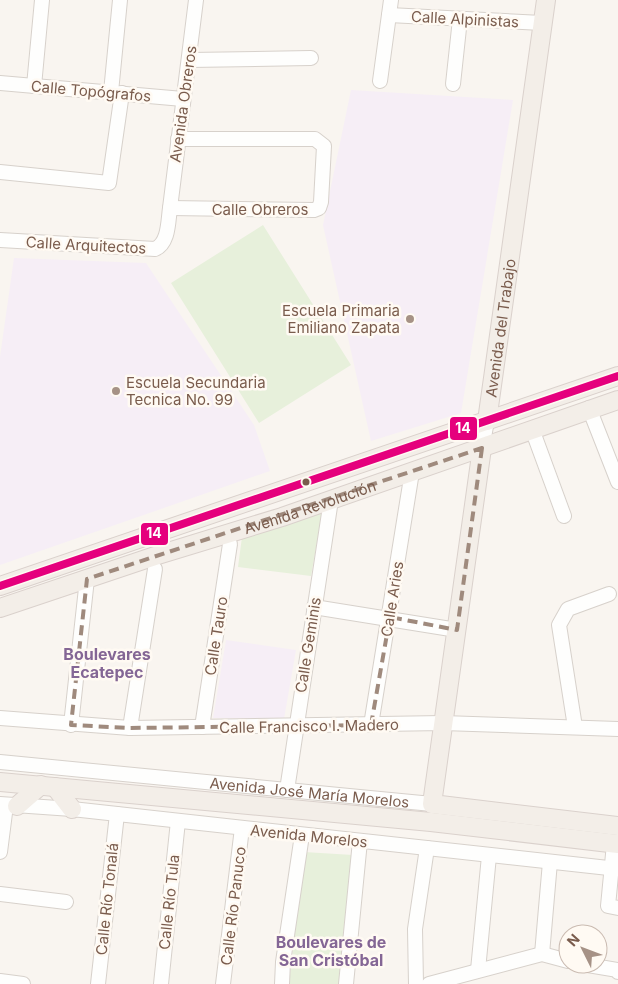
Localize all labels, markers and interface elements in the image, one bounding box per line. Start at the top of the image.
street label: Calle Alpinistas [410,7,520,31]
street label: Avenida Obreros [165,44,201,164]
street label: Calle Topógrafos [30,76,152,106]
street label: Calle Obreros [212,200,308,219]
street label: Calle Arquitectos [25,232,147,258]
street label: Avenida del Trabajo [481,257,519,398]
place label: Escuela Primaria Emiliano Zapata [282,301,400,337]
marker: Escuela Primaria Emiliano Zapata [404,313,416,325]
place label: Escuela Secundaria Tecnica No. 99 [126,373,266,409]
marker: Escuela Secundaria Tecnica No. 99 [110,385,122,397]
line badge: 14 [449,416,478,441]
text: 14 [455,419,471,436]
street label: Avenida Revolución [241,476,378,538]
unlabelled marker [301,477,311,487]
line badge: 14 [140,522,169,546]
text: 14 [146,524,162,541]
street label: Calle Aries [377,560,407,638]
street label: Calle Tauro [200,595,232,677]
street label: Calle Geminis [291,596,325,694]
district label: Boulevares Ecatepec [63,644,151,682]
street label: Calle Francisco I. Madero [219,715,399,737]
street label: Avenida José María Morelos [209,773,410,811]
street label: Avenida Morelos [249,820,369,852]
street label: Calle Río Tonalá [92,842,122,956]
street label: Calle Río Panuco [216,846,250,966]
street label: Calle Río Tula [155,853,183,951]
north arrow [558,924,608,974]
text: N [563,930,583,950]
district label: Boulevares de San Cristóbal [276,932,386,970]

